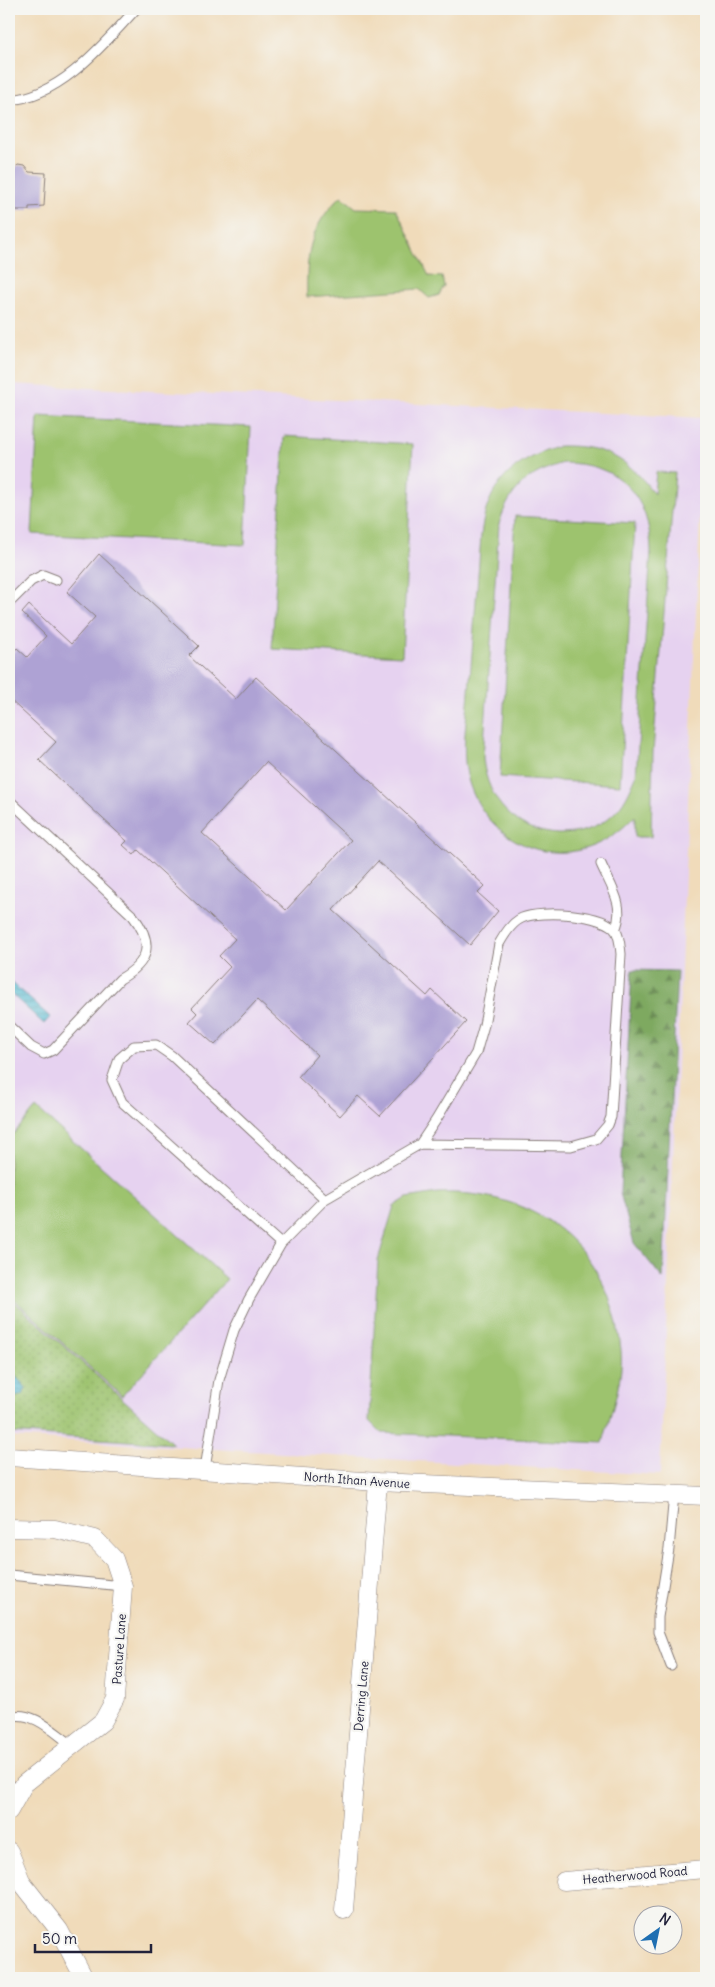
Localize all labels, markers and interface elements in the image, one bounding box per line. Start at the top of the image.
street label: North Ithan Avenue [303,1469,411,1491]
street label: Pasture Lane [109,1613,129,1685]
street label: Derring Lane [350,1660,372,1732]
street label: Heatherwood Road [582,1863,688,1887]
north arrow [632,1904,682,1954]
text: N [656,1909,674,1929]
scale bar [35,1922,151,1954]
text: 50 m [42,1929,77,1948]

